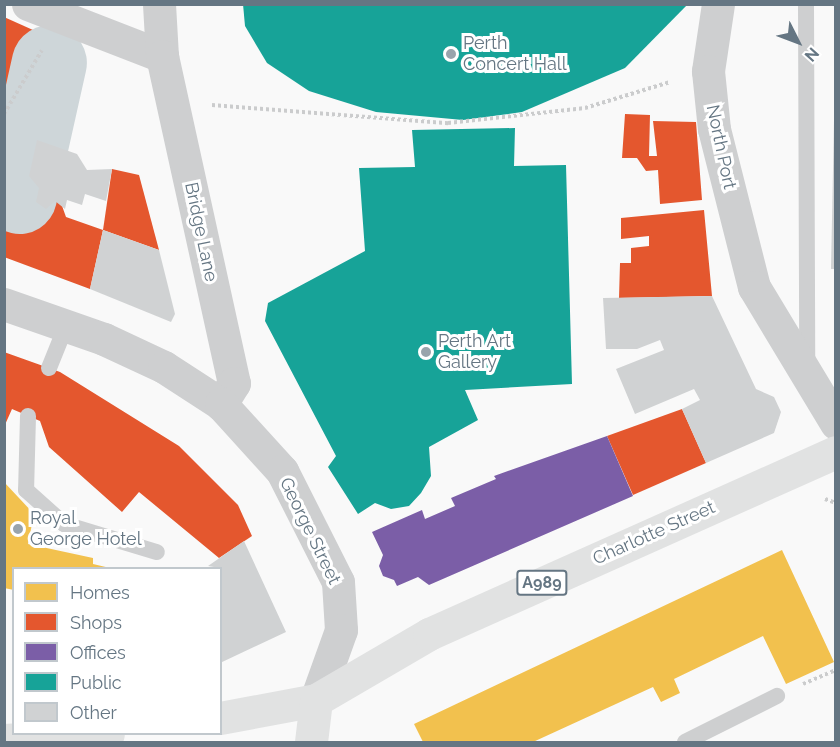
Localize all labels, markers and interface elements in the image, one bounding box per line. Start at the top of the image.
north arrow [768,12,828,72]
place label: Perth Concert Hall [463,33,567,76]
text: N [801,43,823,65]
marker: Perth Concert Hall [444,47,458,61]
street label: North Port [701,103,741,191]
street label: Bridge Lane [180,180,222,284]
place label: Perth Art Gallery [438,331,512,374]
marker: Perth Art Gallery [419,345,433,359]
street label: George Street [275,474,345,588]
street label: Charlotte Street [590,496,718,570]
place label: Royal George Hotel [30,508,142,550]
marker: Royal George Hotel [11,522,25,536]
legend [12,567,222,735]
road number: A989 [515,570,569,596]
text: Homes [70,582,130,603]
text: Shops [70,612,122,633]
text: Offices [70,642,126,663]
text: Public [70,672,122,693]
text: Other [70,702,117,723]

